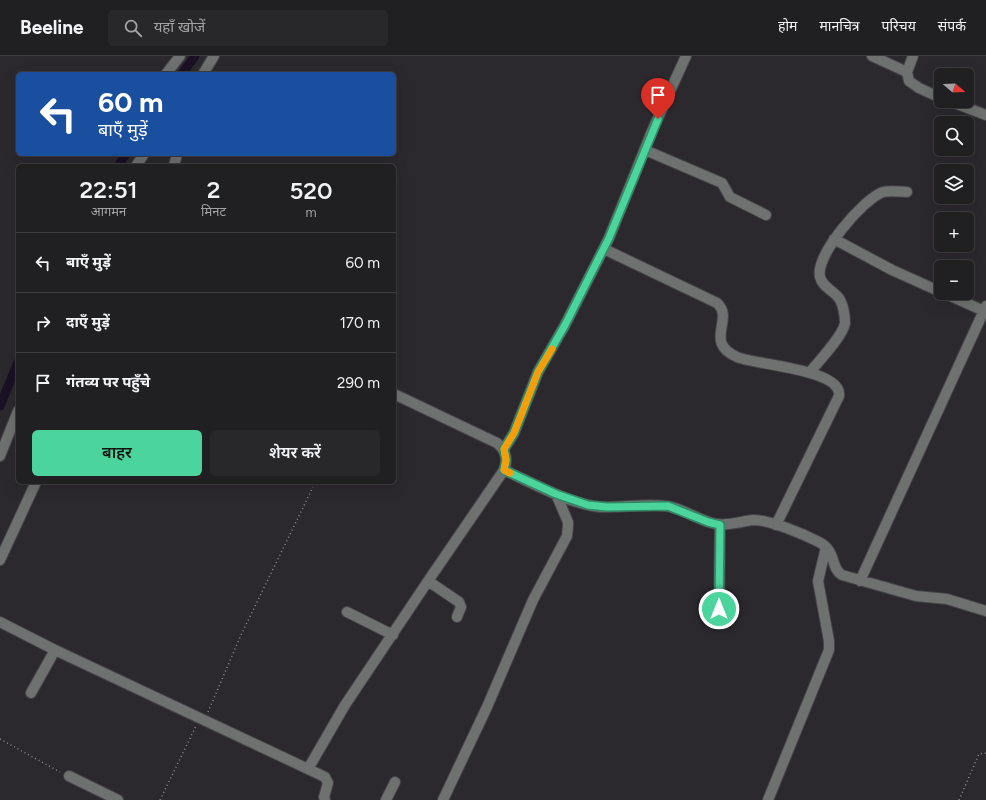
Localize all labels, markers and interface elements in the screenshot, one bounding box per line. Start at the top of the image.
search box [108,10,388,46]
text: Beeline [20,16,84,39]
icon: search [122,17,144,39]
text: यहाँ खोजें [154,18,205,36]
text: होम [778,18,797,35]
text: मानचित्र [819,18,860,35]
text: परिचय [882,18,916,35]
text: संपर्क [938,18,966,35]
north arrow [934,68,974,108]
map controls [934,68,974,300]
pin [641,78,675,119]
icon: arrive [647,84,669,106]
text: 60 m [98,85,163,119]
icon: left [32,88,84,140]
button: search [934,116,974,156]
text: बाएँ मुड़ें [98,119,148,141]
button: layers [934,164,974,204]
text: 22:51 [79,175,138,204]
text: 2 [207,175,220,204]
text: 520 [289,176,333,205]
text: आगमन [91,204,126,219]
text: मिनट [201,204,226,219]
text: m [305,205,317,220]
button: + [934,212,974,252]
icon: left [32,252,54,274]
text: बाएँ मुड़ें [66,253,111,271]
text: 60 m [345,254,380,272]
button: − [934,260,974,300]
icon: right [32,312,54,334]
text: दाएँ मुड़ें [66,313,110,331]
text: 170 m [340,314,380,332]
icon: arrive [32,372,54,394]
text: गंतव्य पर पहुँचे [66,373,150,391]
text: 290 m [337,374,380,392]
button: बाहर [32,430,202,476]
button: शेयर करें [210,430,380,476]
position arrow [698,588,740,630]

